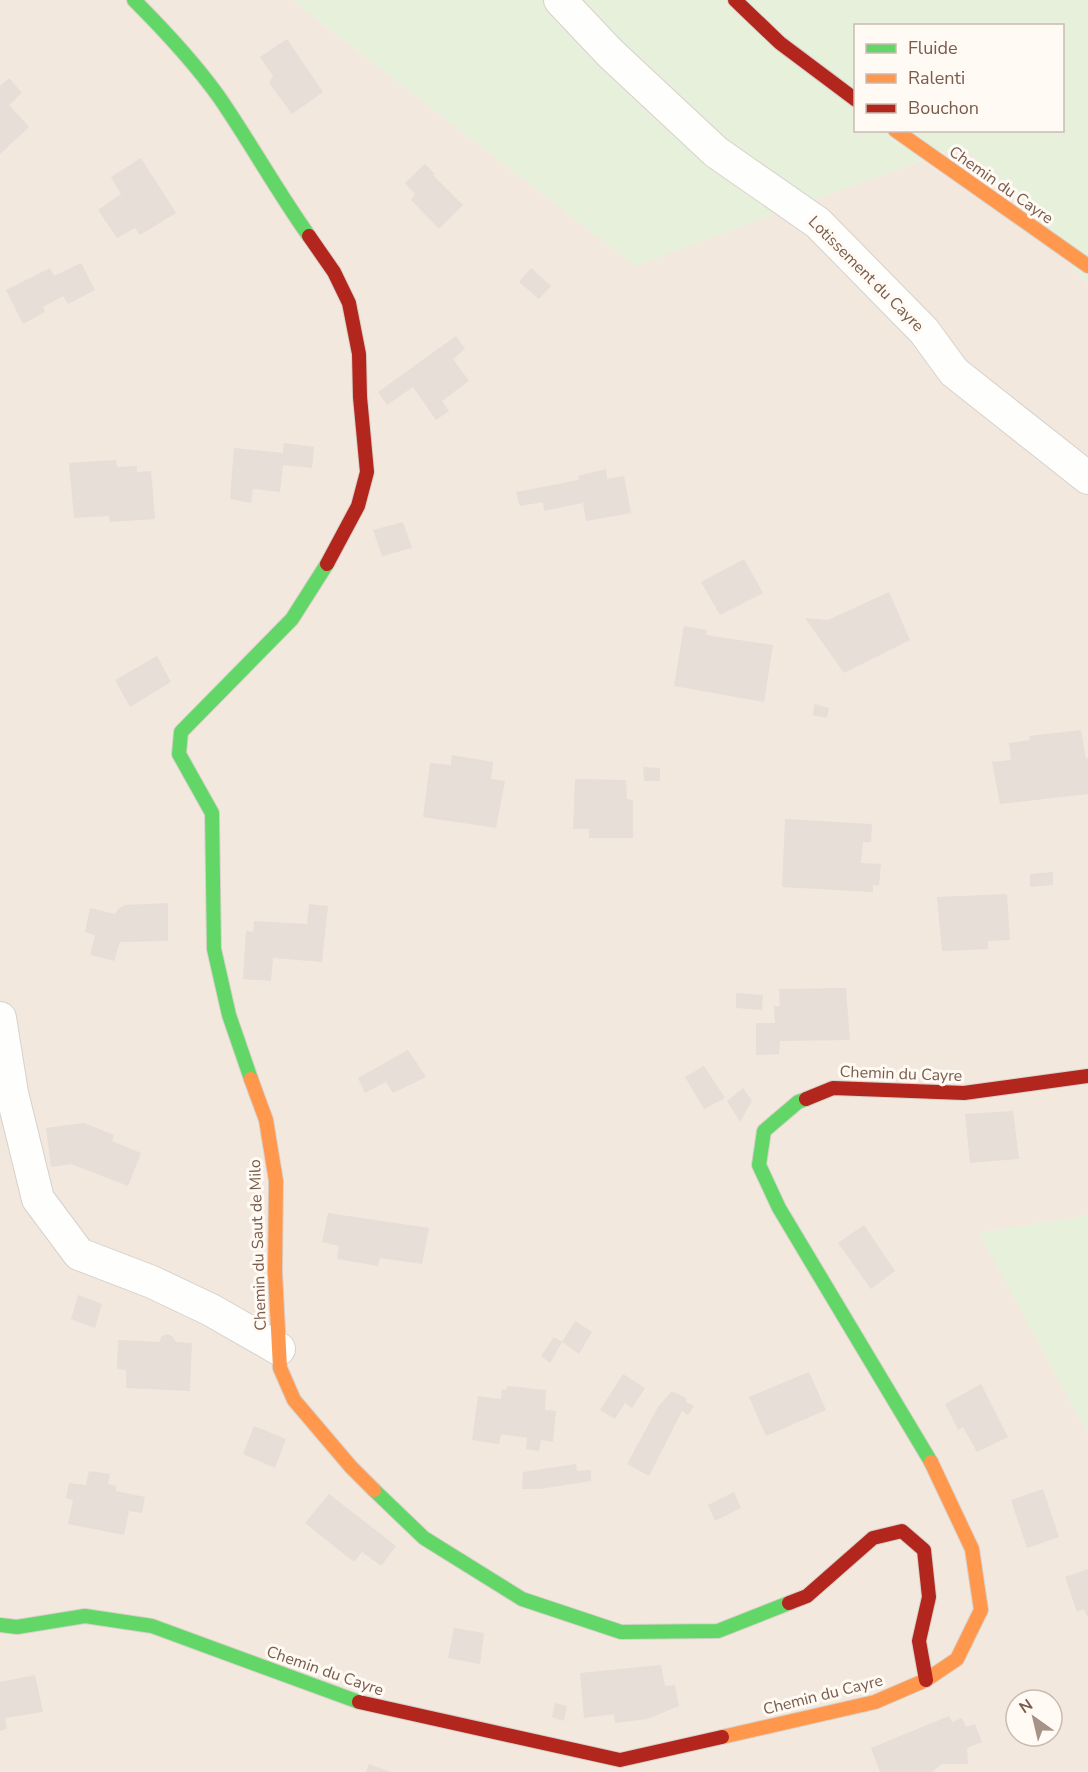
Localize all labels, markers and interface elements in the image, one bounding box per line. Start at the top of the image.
legend [854,24,1064,132]
text: Fluide [908,36,958,60]
text: Ralenti [908,66,965,90]
text: Bouchon [908,96,979,120]
street label: Chemin du Cayre [944,141,1058,229]
street label: Lotissement du Cayre [803,211,929,337]
street label: Chemin du Cayre [839,1061,963,1087]
street label: Chemin du Saut de Milo [244,1159,272,1331]
street label: Chemin du Cayre [263,1641,387,1701]
street label: Chemin du Cayre [761,1669,885,1721]
north arrow [1004,1688,1064,1748]
text: N [1015,1694,1037,1719]

